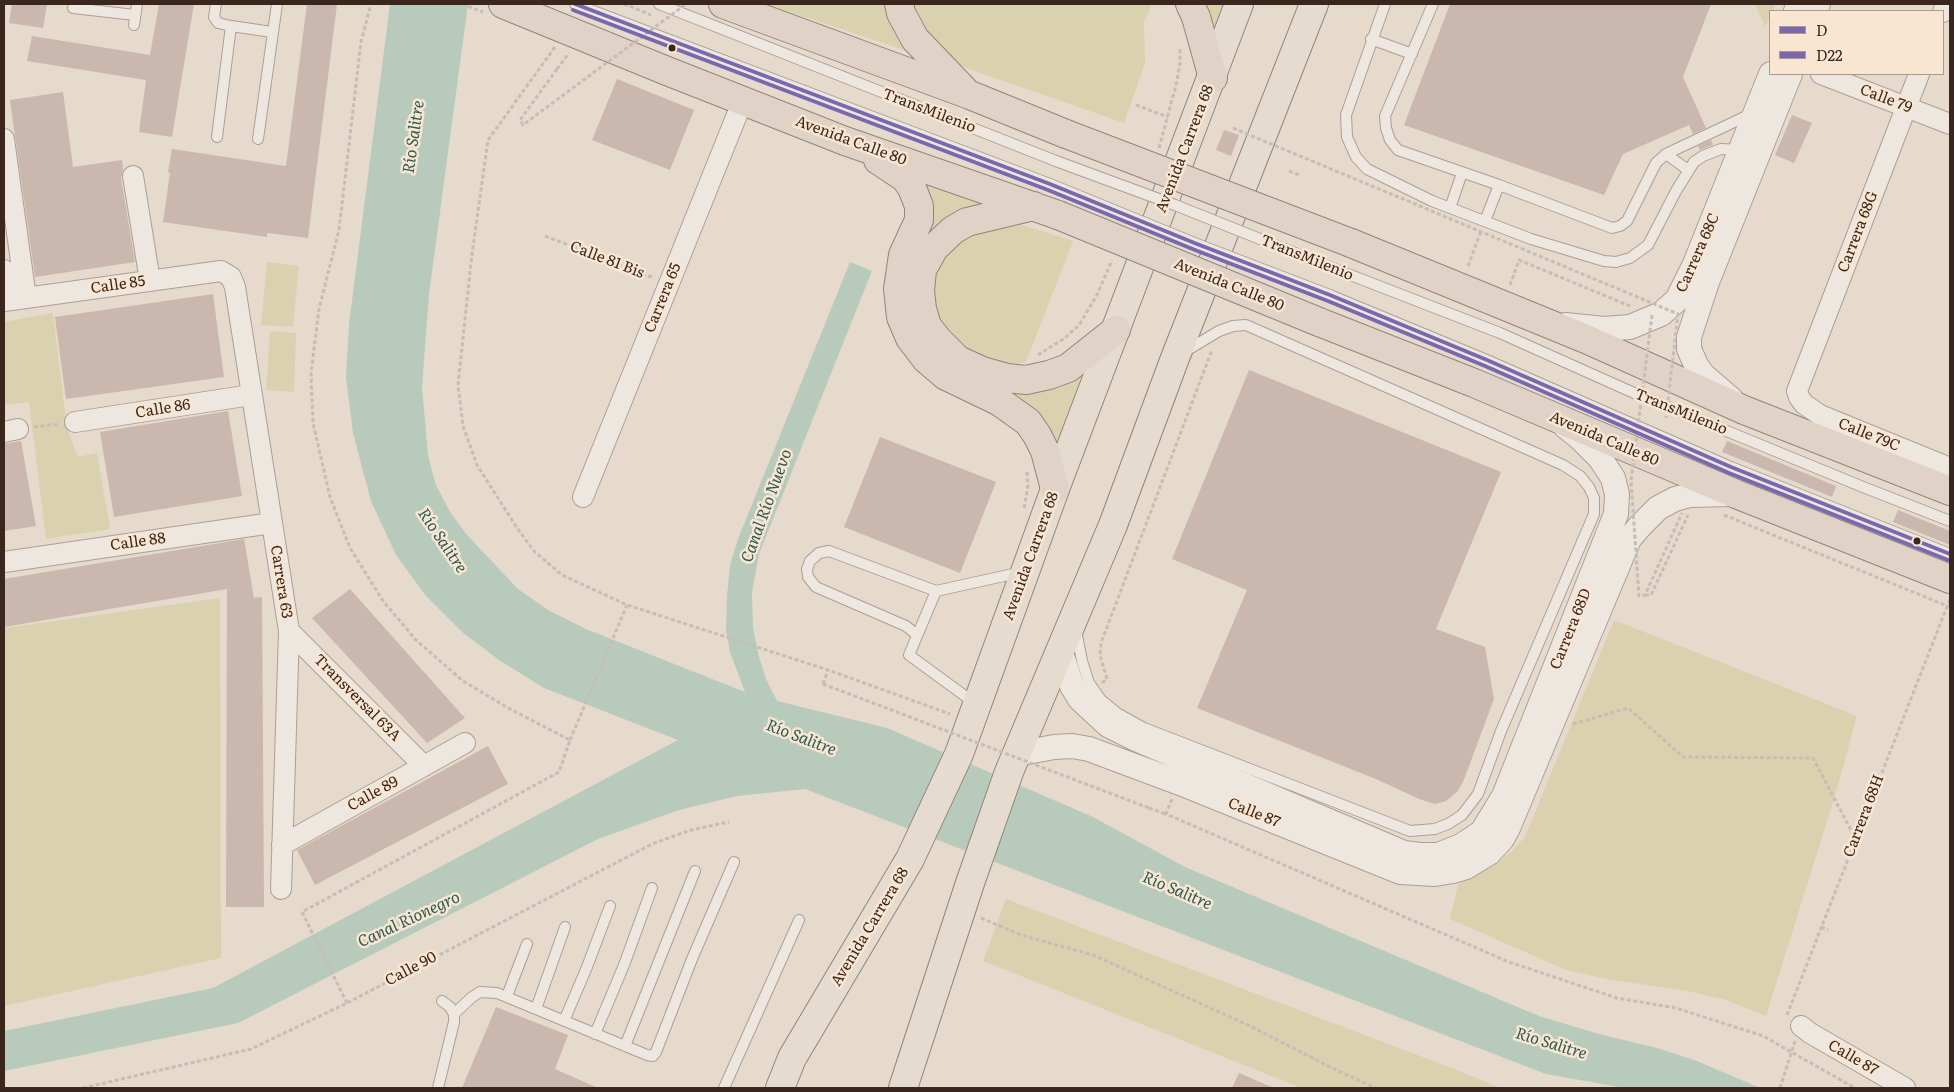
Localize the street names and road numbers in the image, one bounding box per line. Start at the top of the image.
street label: Calle 79 [1857,81,1915,117]
street label: Avenida Carrera 68 [1152,83,1218,215]
street label: TransMilenio [880,85,978,137]
street label: Avenida Calle 80 [793,113,909,169]
street label: Carrera 68G [1834,189,1882,275]
street label: Carrera 68C [1673,211,1723,295]
street label: TransMilenio [1258,231,1356,285]
street label: Calle 81 Bis [567,238,647,282]
street label: Avenida Calle 80 [1171,255,1287,315]
street label: Carrera 65 [641,260,685,336]
street label: Calle 85 [90,272,146,298]
street label: TransMilenio [1632,385,1730,439]
street label: Calle 86 [134,396,192,422]
street label: Avenida Calle 80 [1547,408,1661,470]
street label: Calle 79C [1835,414,1903,456]
street label: Avenida Carrera 68 [999,489,1063,623]
street label: Calle 88 [109,529,167,555]
street label: Carrera 63 [266,544,296,620]
street label: Carrera 68D [1547,586,1595,672]
street label: Transversal 63A [310,651,404,745]
street label: Carrera 68H [1840,772,1888,860]
street label: Calle 89 [344,773,402,815]
street label: Calle 87 [1225,794,1283,832]
street label: Avenida Carrera 68 [827,864,913,990]
street label: Calle 90 [382,948,440,990]
street label: Calle 87 [1825,1036,1881,1080]

